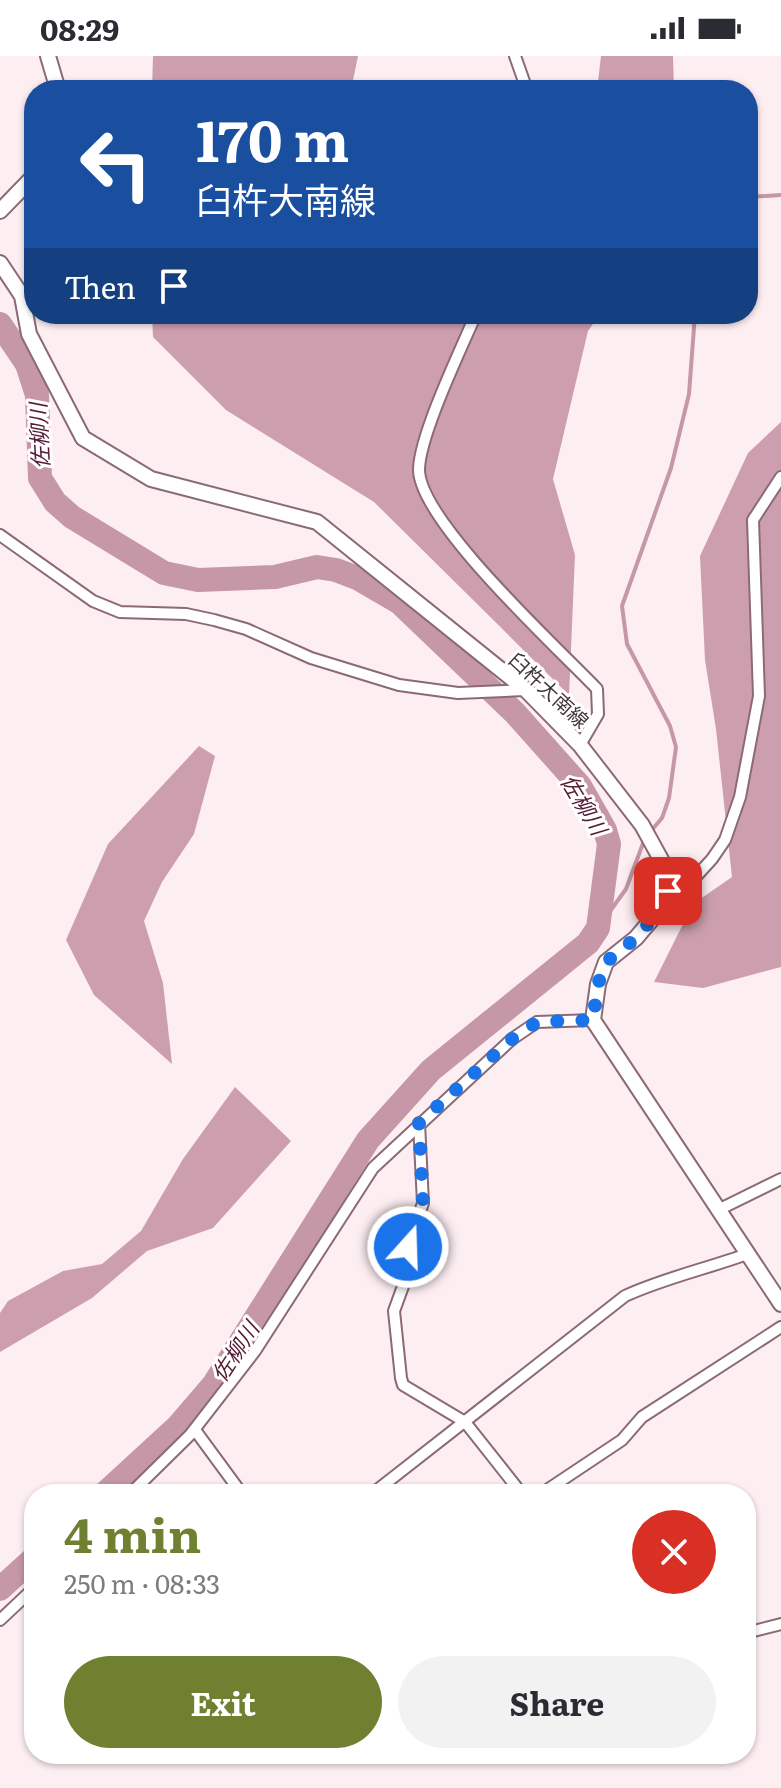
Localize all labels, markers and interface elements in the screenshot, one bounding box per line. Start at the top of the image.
text: 08:29 [40,6,119,50]
text: 170 m [196,96,349,179]
icon: left [64,112,168,216]
text: 臼杵大南線 [196,172,376,225]
text: Then [64,264,136,308]
icon: arrive [152,264,196,308]
water label: 佐柳川 [20,400,56,470]
street label: 臼杵大南線 [503,644,597,734]
water label: 佐柳川 [554,767,617,842]
pin [634,857,702,925]
icon: arrive [646,869,690,913]
position arrow [366,1205,450,1289]
water label: 佐柳川 [202,1313,267,1388]
text: 4 min [64,1497,201,1568]
button: close [632,1510,716,1594]
text: 250 m · 08:33 [64,1563,220,1602]
button: Exit [64,1656,382,1748]
button: Share [398,1656,716,1748]

